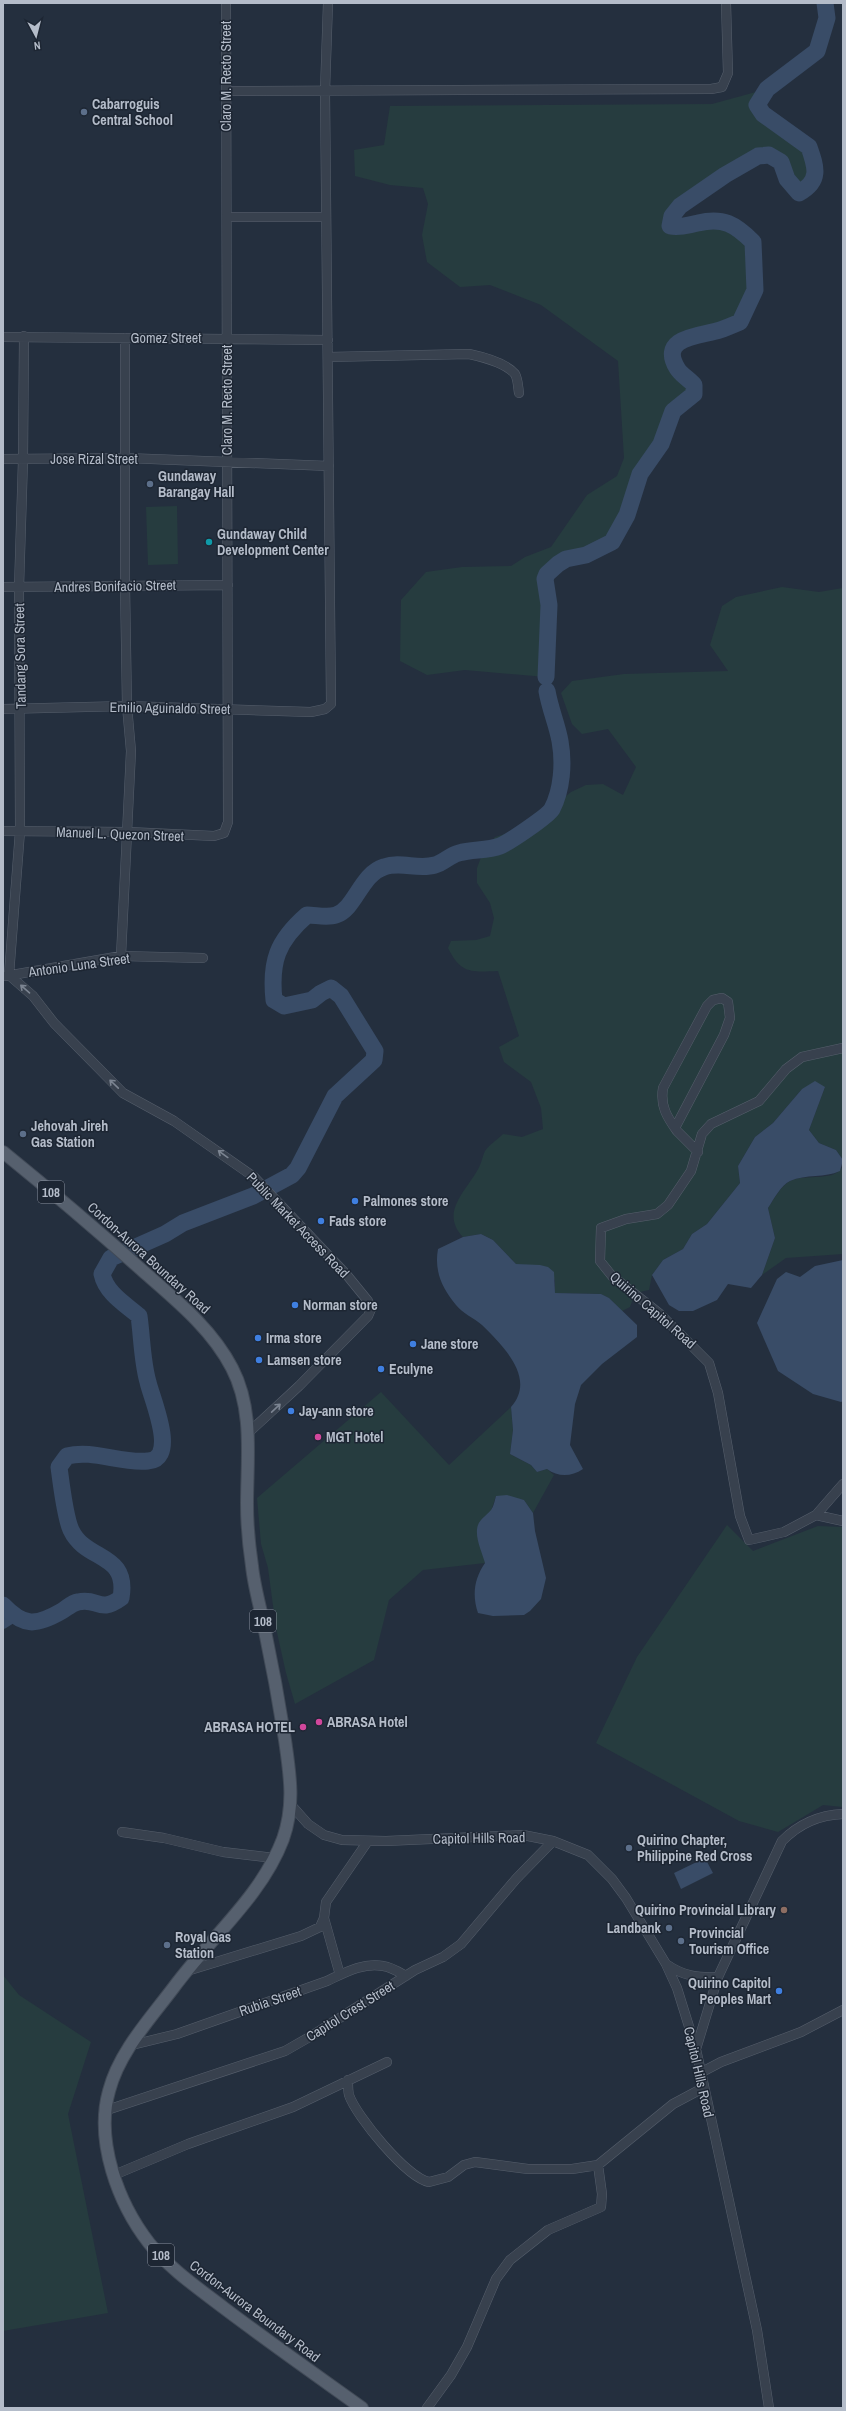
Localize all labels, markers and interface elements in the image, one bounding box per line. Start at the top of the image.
north arrow [16,16,56,56]
street label: Claro M. Recto Street [217,21,235,131]
text: N [33,39,41,53]
place label: Cabarroguis Central School [92,95,173,129]
marker: Cabarroguis Central School [79,107,89,117]
street label: Gomez Street [131,329,201,347]
street label: Claro M. Recto Street [218,345,236,455]
street label: Jose Rizal Street [50,450,138,468]
place label: Gundaway Barangay Hall [158,467,235,501]
marker: Gundaway Barangay Hall [145,479,155,489]
place label: Gundaway Child Development Center [217,525,329,559]
marker: Gundaway Child Development Center [204,537,214,547]
street label: Andres Bonifacio Street [53,576,176,596]
street label: Tandang Sora Street [10,603,30,709]
street label: Emilio Aguinaldo Street [110,698,230,718]
street label: Manuel L. Quezon Street [56,823,184,845]
street label: Antonio Luna Street [26,949,131,981]
one-way arrow [20,985,30,994]
one-way arrow [109,1079,119,1089]
place label: Jehovah Jireh Gas Station [31,1117,108,1151]
marker: Jehovah Jireh Gas Station [18,1129,28,1139]
one-way arrow [218,1150,229,1158]
street label: Public Market Access Road [243,1168,353,1282]
road number: 108 [38,1181,64,1203]
place label: Palmones store [363,1192,449,1210]
marker: Palmones store [350,1196,360,1206]
street label: Cordon-Aurora Boundary Road [84,1198,214,1318]
place label: Fads store [329,1212,387,1230]
marker: Fads store [316,1216,326,1226]
street label: Quirino Capitol Road [606,1268,700,1352]
place label: Norman store [303,1296,378,1314]
marker: Norman store [290,1300,300,1310]
place label: Irma store [266,1329,322,1347]
marker: Irma store [253,1333,263,1343]
place label: Jane store [421,1335,478,1353]
marker: Jane store [408,1339,418,1349]
place label: Lamsen store [267,1351,342,1369]
marker: Lamsen store [254,1355,264,1365]
place label: Eculyne [389,1360,433,1378]
marker: Eculyne [376,1364,386,1374]
place label: Jay-ann store [299,1402,374,1420]
one-way arrow [270,1404,280,1413]
marker: Jay-ann store [286,1406,296,1416]
place label: MGT Hotel [326,1428,383,1446]
marker: MGT Hotel [313,1432,323,1442]
road number: 108 [250,1610,276,1632]
place label: ABRASA Hotel [327,1713,408,1731]
marker: ABRASA Hotel [314,1717,324,1727]
place label: ABRASA HOTEL [204,1718,295,1736]
marker: ABRASA HOTEL [298,1722,308,1732]
street label: Capitol Hills Road [433,1828,525,1848]
place label: Quirino Chapter, Philippine Red Cross [637,1831,752,1865]
marker: Quirino Chapter, Philippine Red Cross [624,1843,634,1853]
place label: Quirino Provincial Library [635,1901,777,1919]
marker: Quirino Provincial Library [779,1905,789,1915]
place label: Landbank [607,1919,662,1937]
marker: Landbank [664,1923,674,1933]
place label: Provincial Tourism Office [689,1924,769,1958]
place label: Royal Gas Station [175,1928,231,1962]
marker: Provincial Tourism Office [676,1936,686,1946]
marker: Royal Gas Station [162,1940,172,1950]
place label: Quirino Capitol Peoples Mart [688,1974,771,2008]
street label: Capitol Crest Street [302,1977,398,2045]
street label: Rubia Street [237,1982,303,2020]
marker: Quirino Capitol Peoples Mart [774,1986,784,1996]
street label: Capitol Hills Road [680,2025,718,2119]
road number: 108 [148,2244,174,2266]
street label: Cordon-Aurora Boundary Road [186,2256,324,2366]

